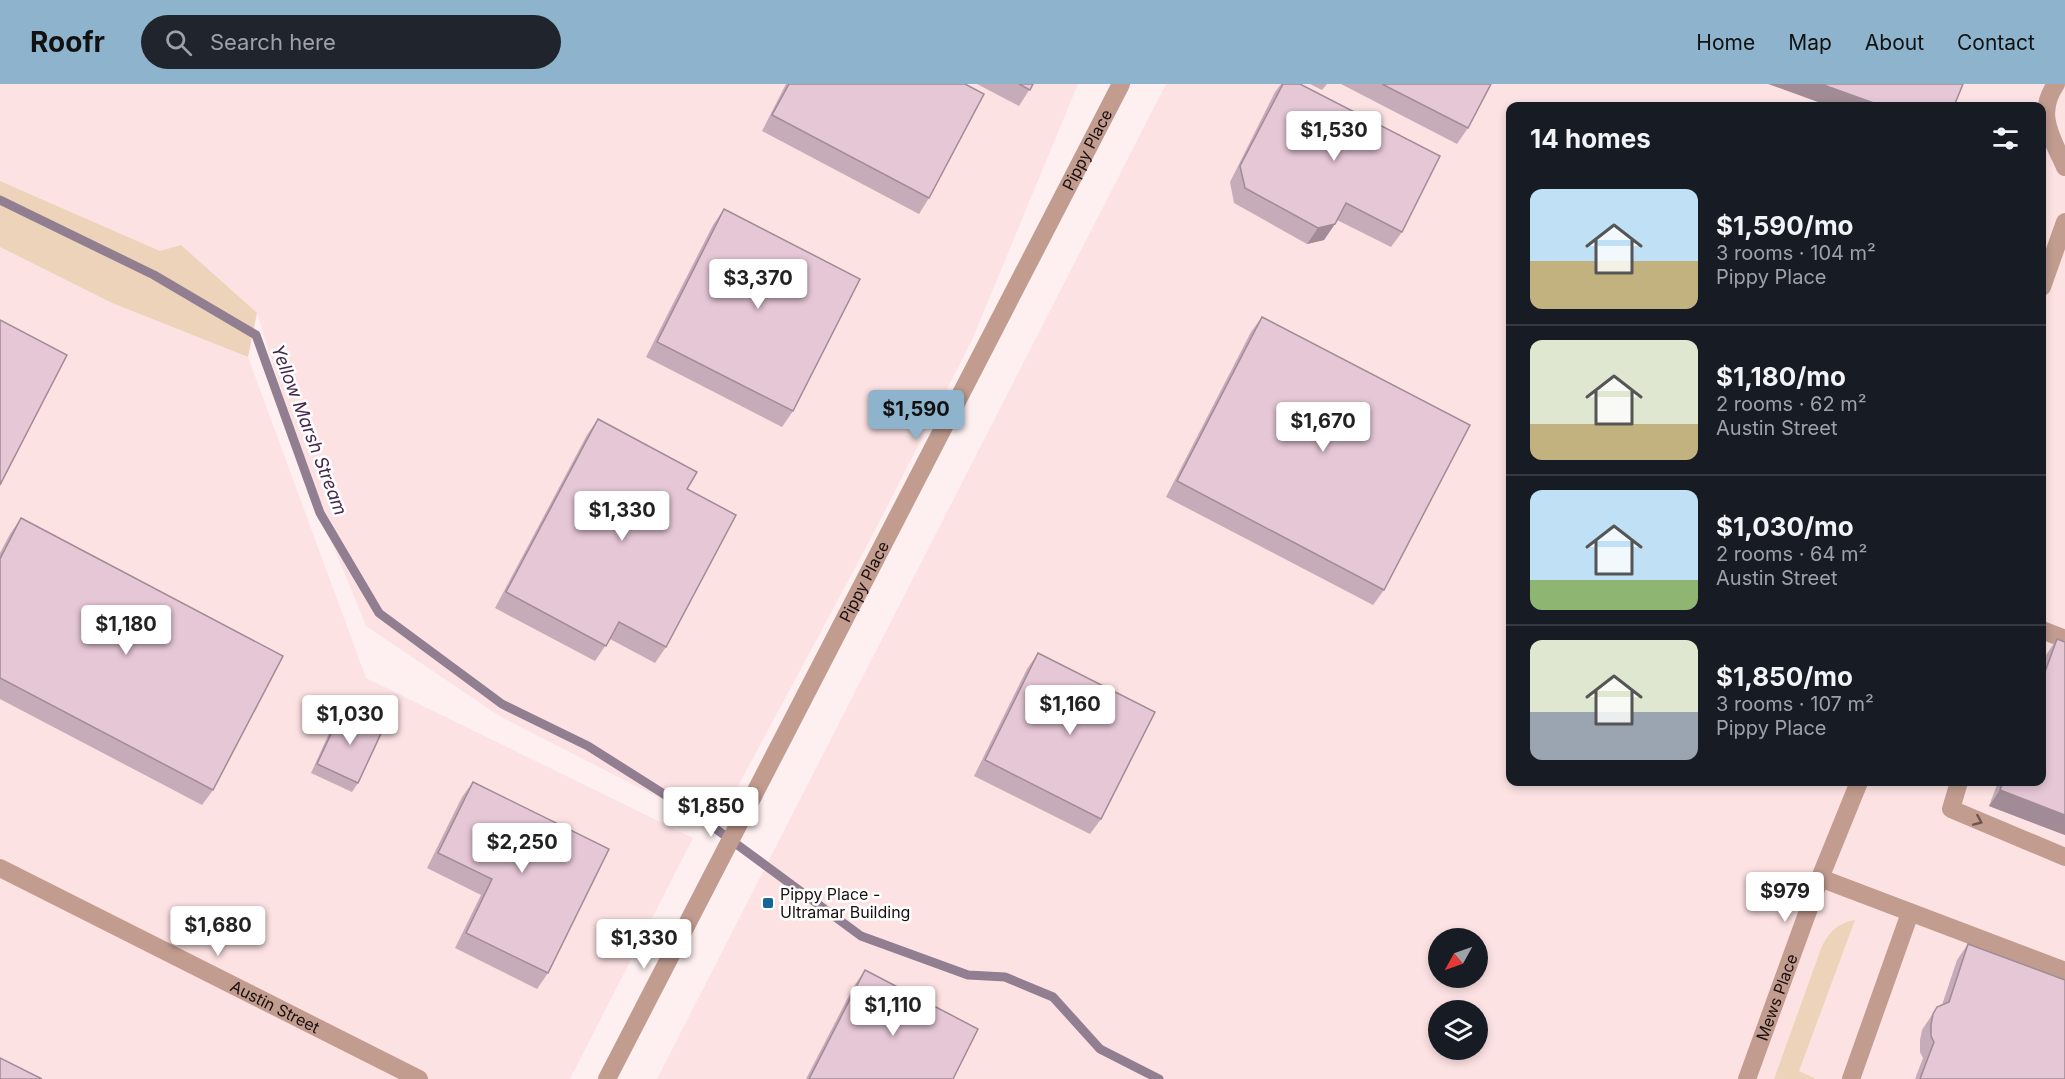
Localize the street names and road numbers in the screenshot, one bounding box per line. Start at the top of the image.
street label: Pippy Place [1058,106,1116,194]
street label: Pippy Place [835,538,893,625]
street label: Mews Place [1752,951,1802,1043]
street label: Austin Street [227,976,323,1037]

